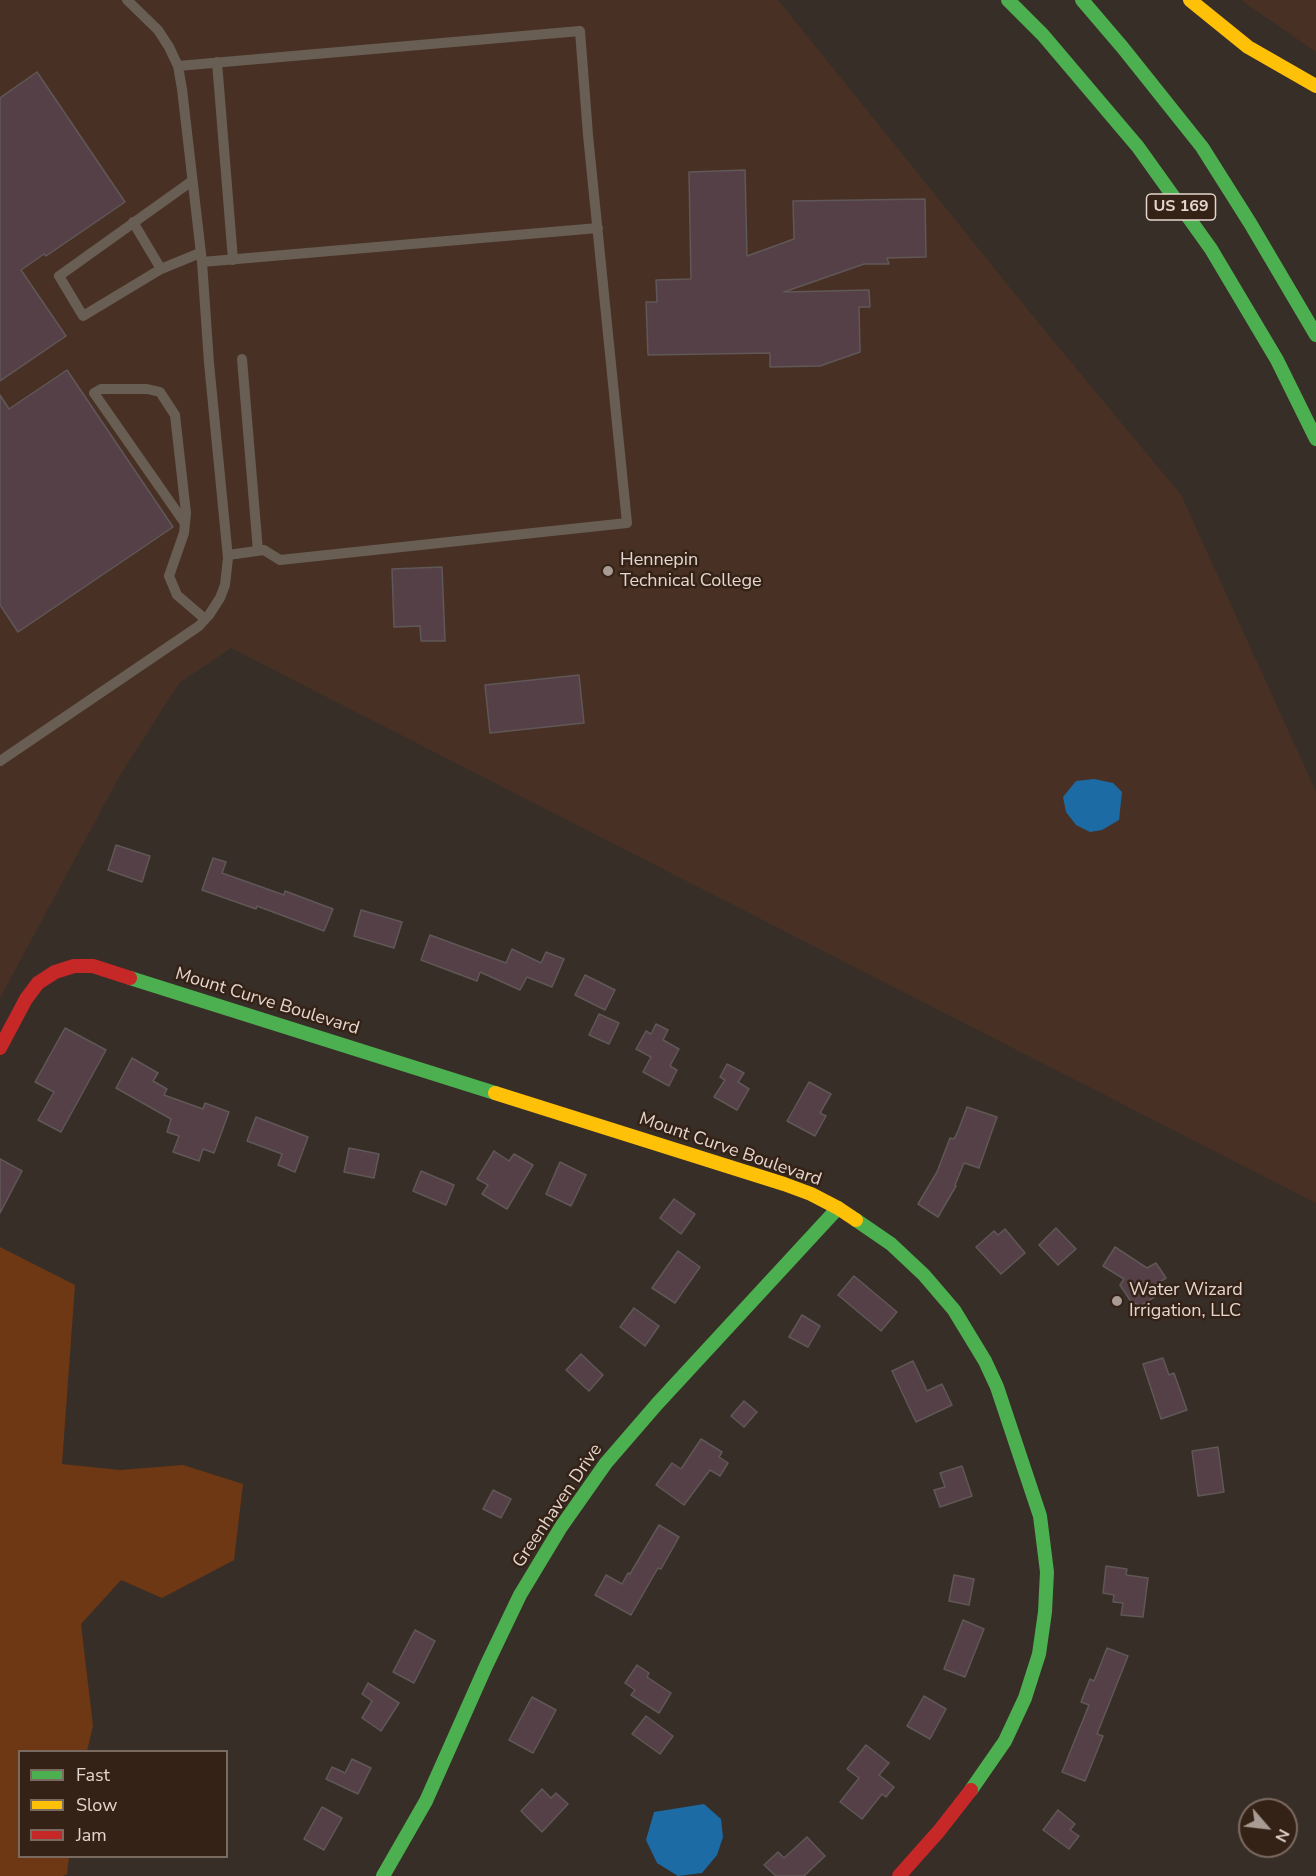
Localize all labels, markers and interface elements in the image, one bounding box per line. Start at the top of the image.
road number: US 169 [1146,194,1216,220]
place label: Hennepin Technical College [620,550,762,592]
marker: Hennepin Technical College [601,564,615,578]
street label: Mount Curve Boulevard [172,964,362,1040]
street label: Mount Curve Boulevard [636,1109,824,1191]
place label: Water Wizard Irrigation, LLC [1129,1280,1243,1322]
marker: Water Wizard Irrigation, LLC [1110,1294,1124,1308]
street label: Greenhaven Drive [509,1440,607,1572]
legend [18,1750,228,1858]
text: Fast [76,1763,110,1787]
text: Slow [76,1793,117,1817]
north arrow [1238,1798,1298,1858]
text: Jam [76,1823,107,1847]
text: N [1270,1825,1295,1846]

